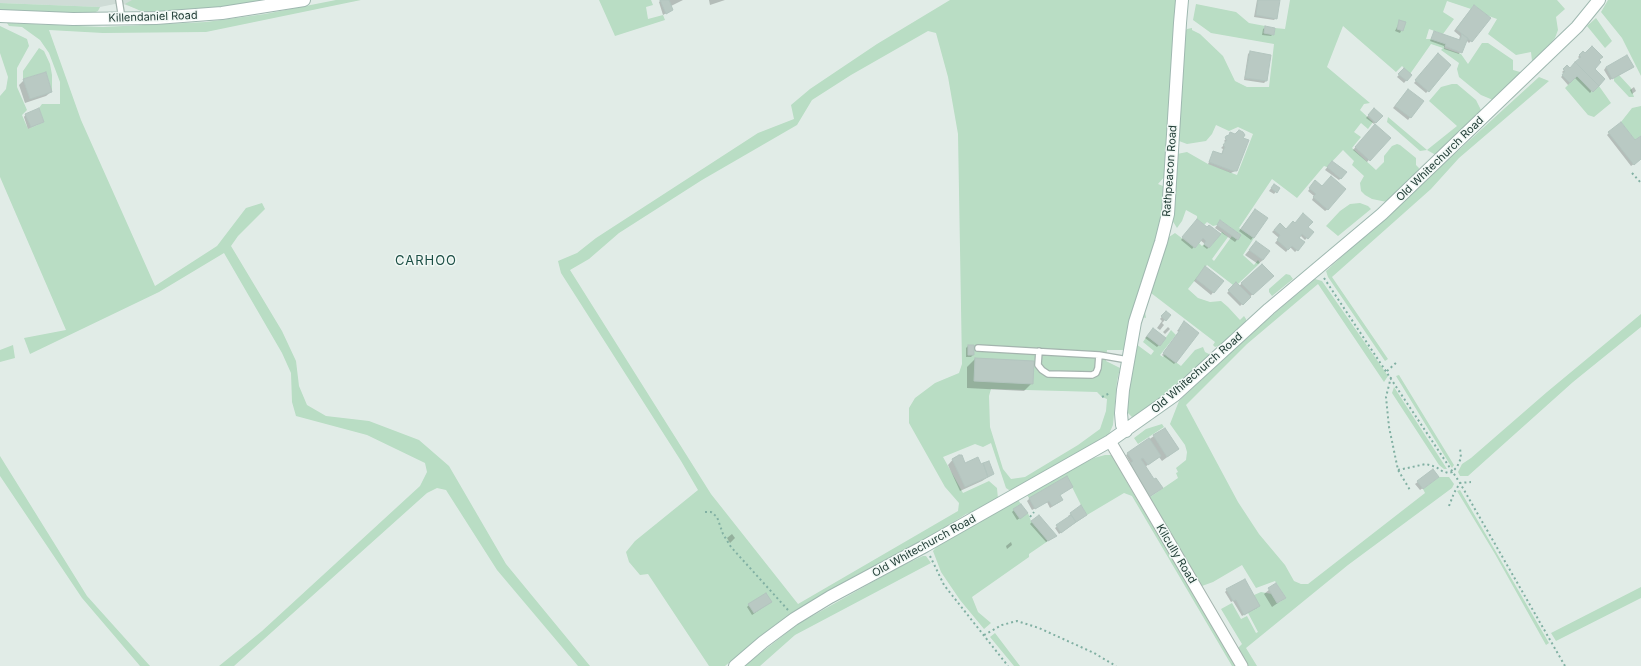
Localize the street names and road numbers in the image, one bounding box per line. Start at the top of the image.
street label: Killendaniel Road [108,9,198,25]
street label: Old Whitechurch Road [1394,114,1486,204]
street label: Rathpeacon Road [1160,125,1180,217]
street label: Old Whitechurch Road [1149,330,1245,416]
street label: Old Whitechurch Road [870,512,978,580]
street label: Kilcully Road [1153,522,1199,586]

